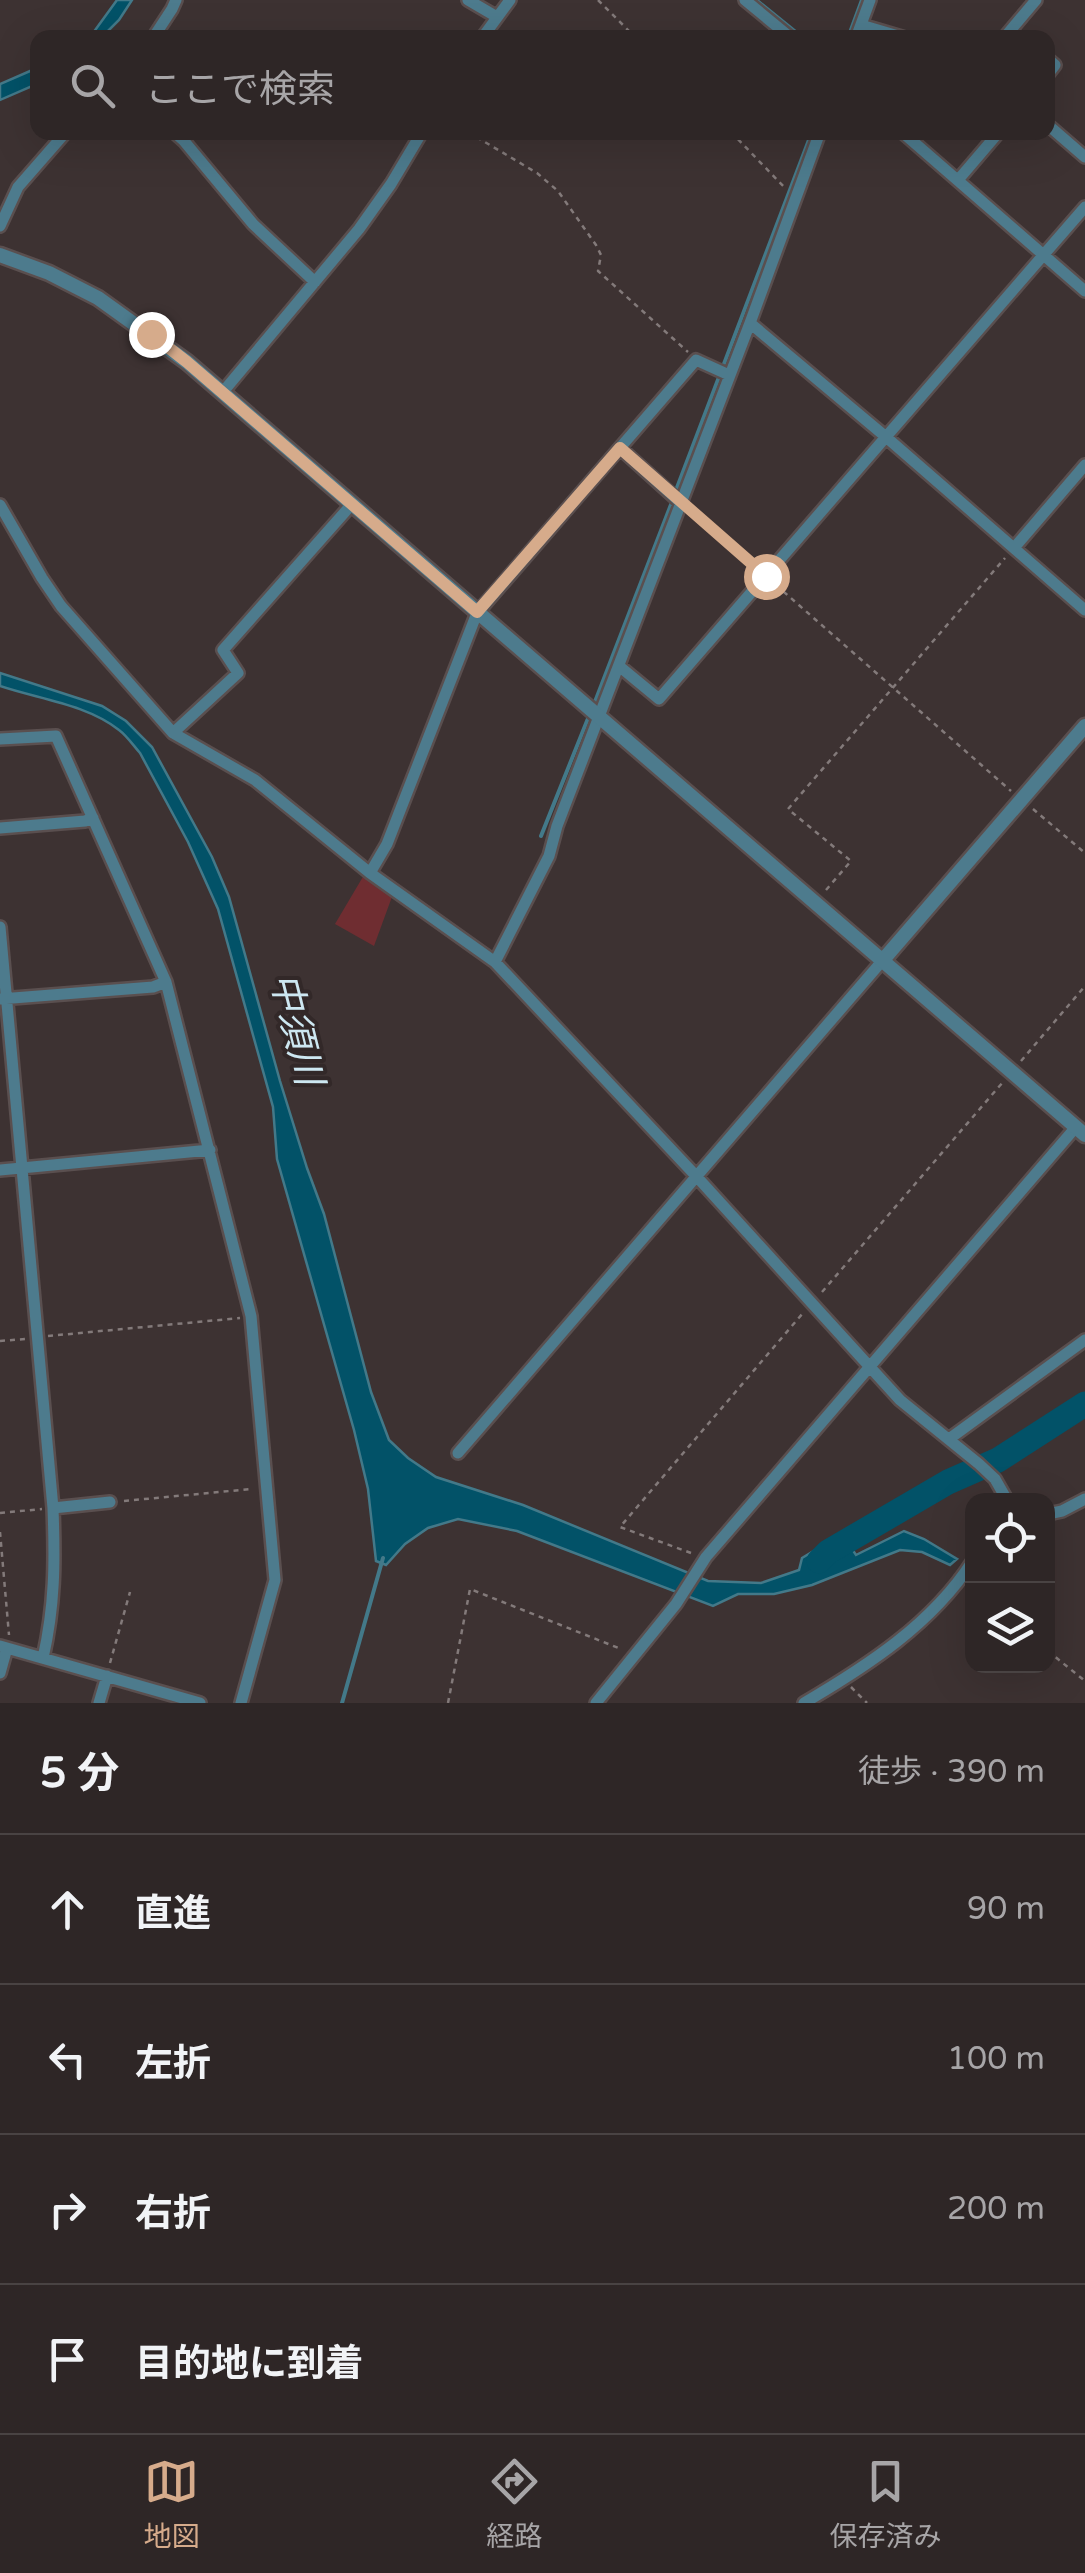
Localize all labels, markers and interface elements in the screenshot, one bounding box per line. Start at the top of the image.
search box [30,30,1055,140]
icon: search [65,58,120,113]
text: ここで検索 [145,67,335,113]
route end [129,312,175,358]
route start [744,554,790,600]
water label: 中須川 [260,968,333,1094]
map controls [965,1493,1055,1673]
button: locate [965,1493,1055,1583]
button: layers [965,1583,1055,1673]
text: 5 分 [40,1748,119,1799]
text: 徒歩 · 390 m [858,1753,1045,1791]
icon: ahead [40,1882,95,1937]
text: 90 m [967,1890,1045,1928]
text: 直進 [135,1891,211,1937]
icon: left [40,2032,95,2087]
text: 100 m [947,2040,1045,2078]
text: 左折 [135,2041,211,2087]
icon: right [40,2182,95,2237]
text: 200 m [947,2190,1045,2228]
text: 右折 [135,2191,211,2237]
icon: arrive [40,2332,95,2387]
text: 目的地に到着 [135,2341,363,2387]
tab: 地図 [143,2454,200,2554]
tab: 経路 [486,2454,543,2554]
tab: 保存済み [829,2454,942,2554]

